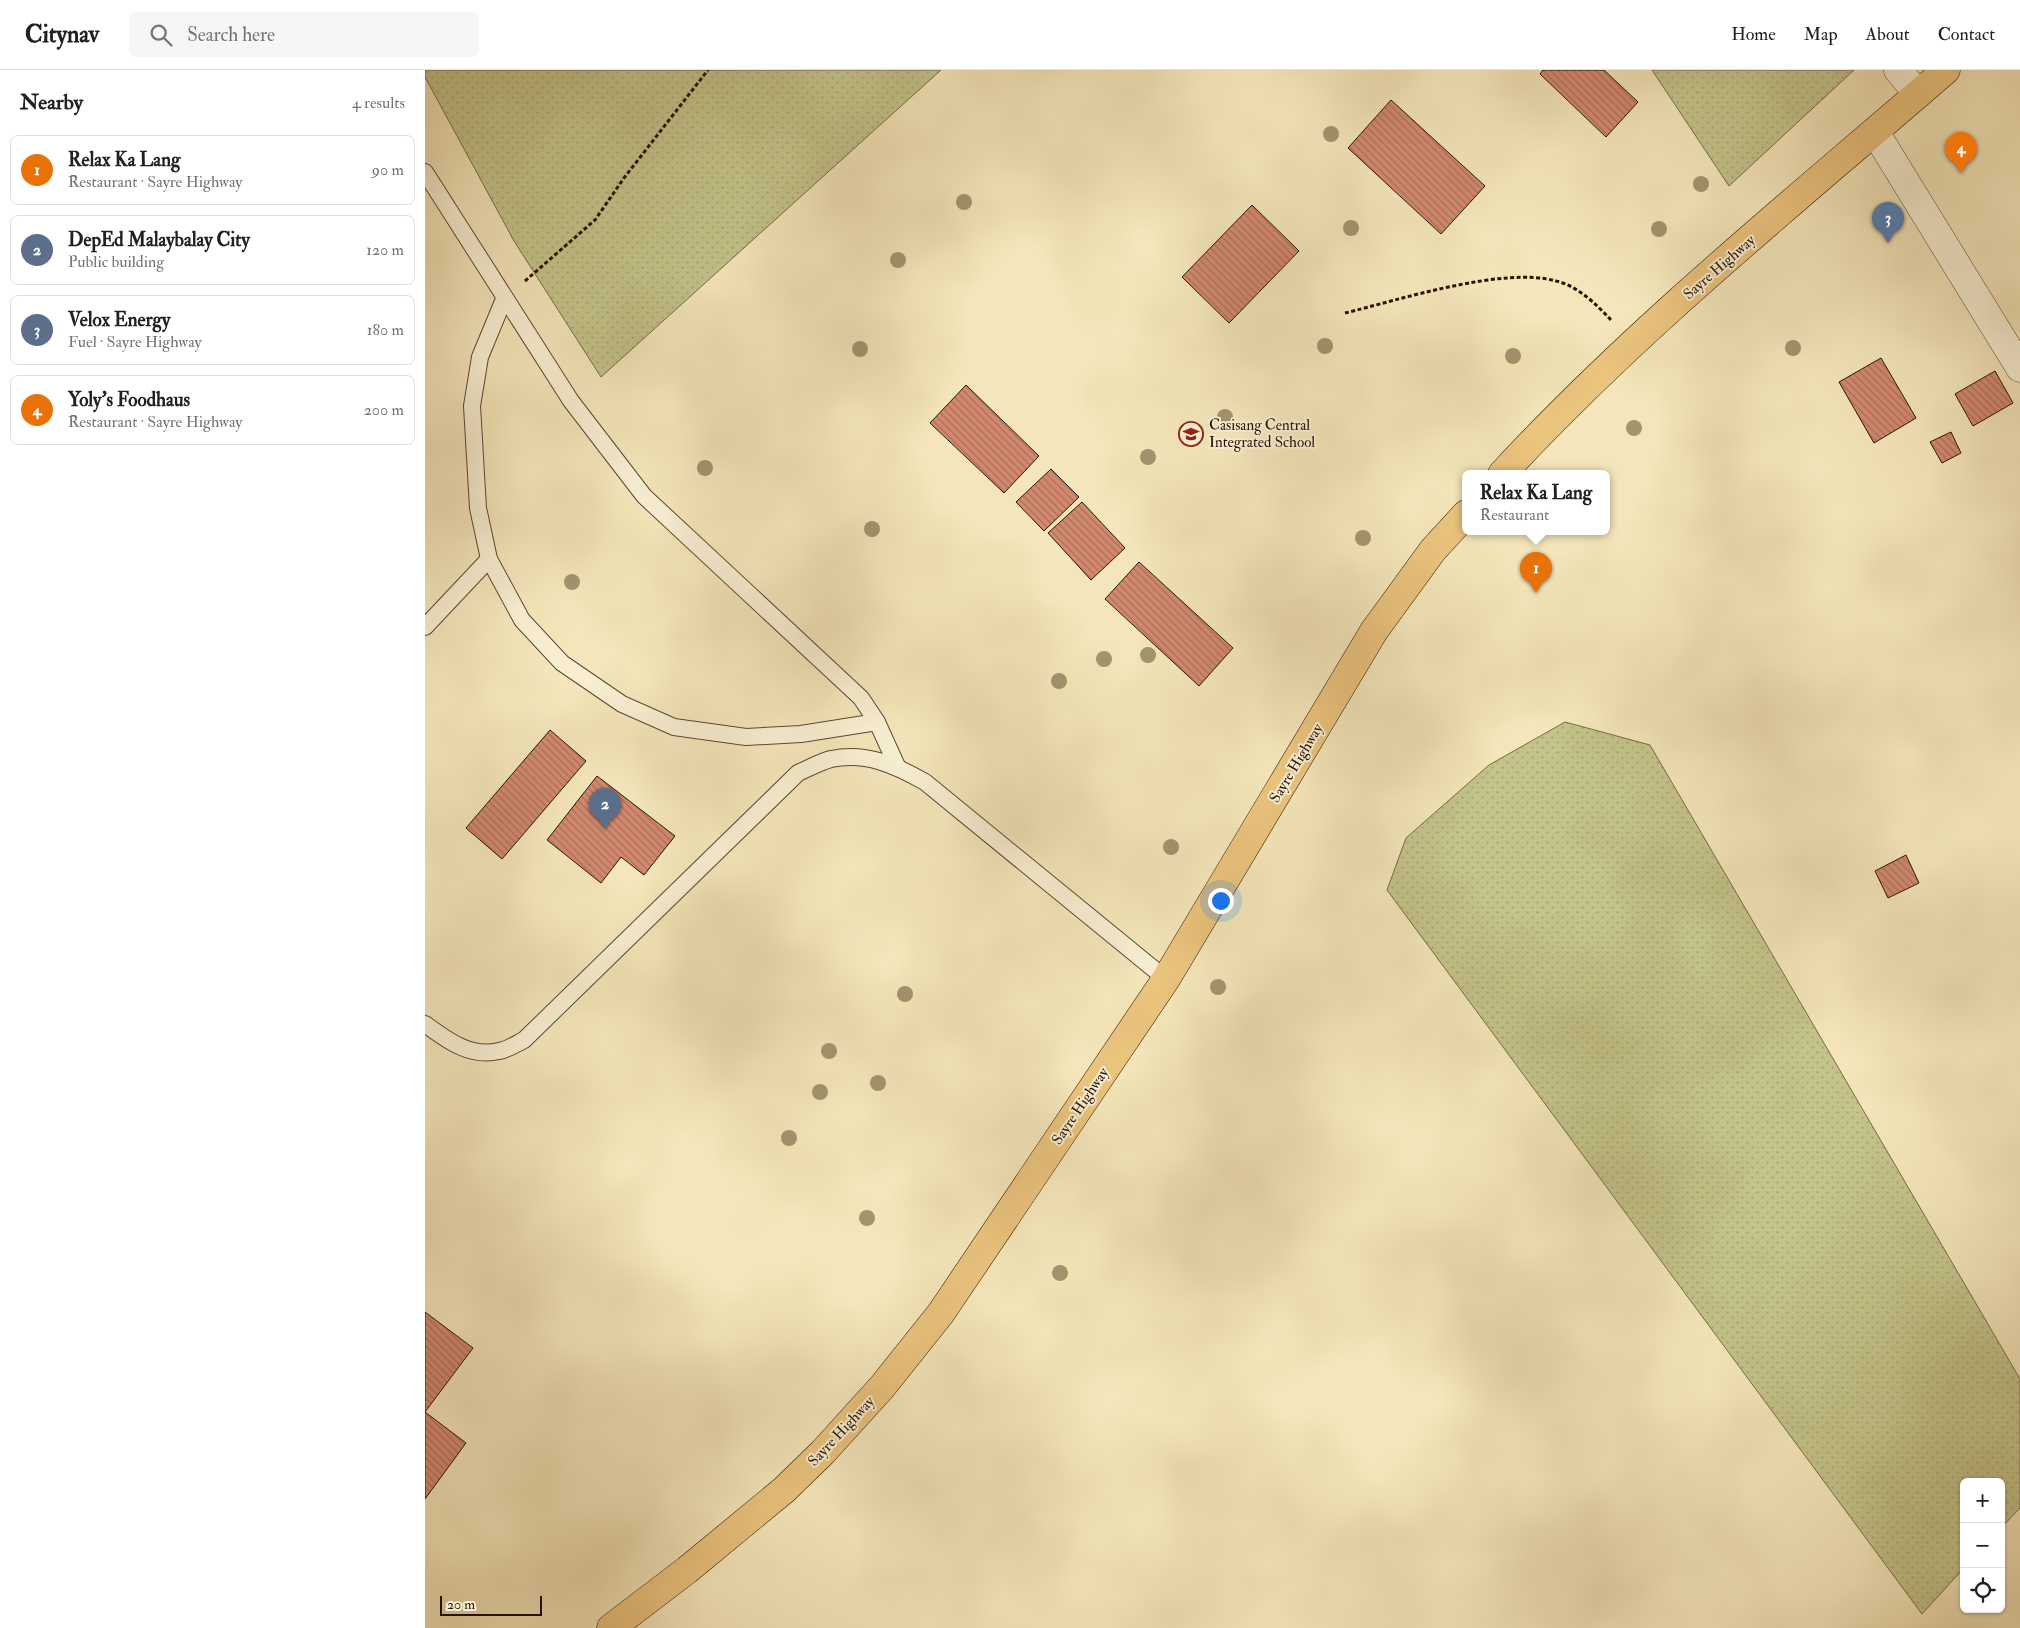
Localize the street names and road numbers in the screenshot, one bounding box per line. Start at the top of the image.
street label: Sayre Highway [1679,231,1759,304]
street label: Sayre Highway [1265,720,1328,806]
street label: Sayre Highway [1048,1064,1113,1149]
street label: Sayre Highway [804,1392,879,1470]

